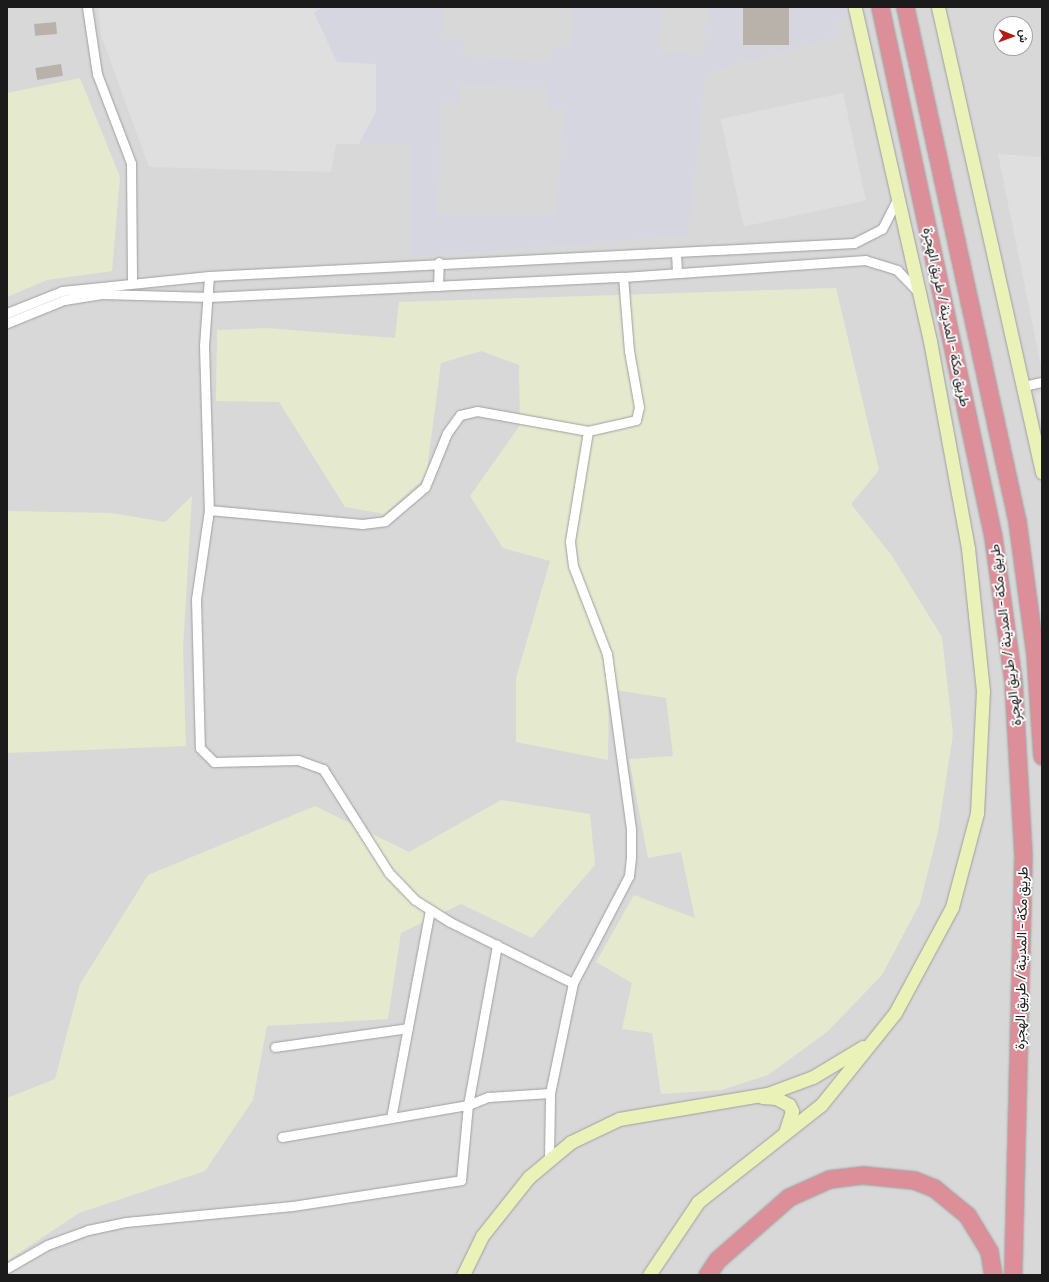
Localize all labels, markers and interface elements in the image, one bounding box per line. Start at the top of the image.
north arrow [993,16,1033,56]
text: ش [1018,29,1031,43]
street label: طريق مكة - المدينة / طريق الهجرة [920,226,974,408]
street label: طريق مكة - المدينة / طريق الهجرة [986,543,1024,727]
street label: طريق مكة - المدينة / طريق الهجرة [1011,866,1031,1050]

